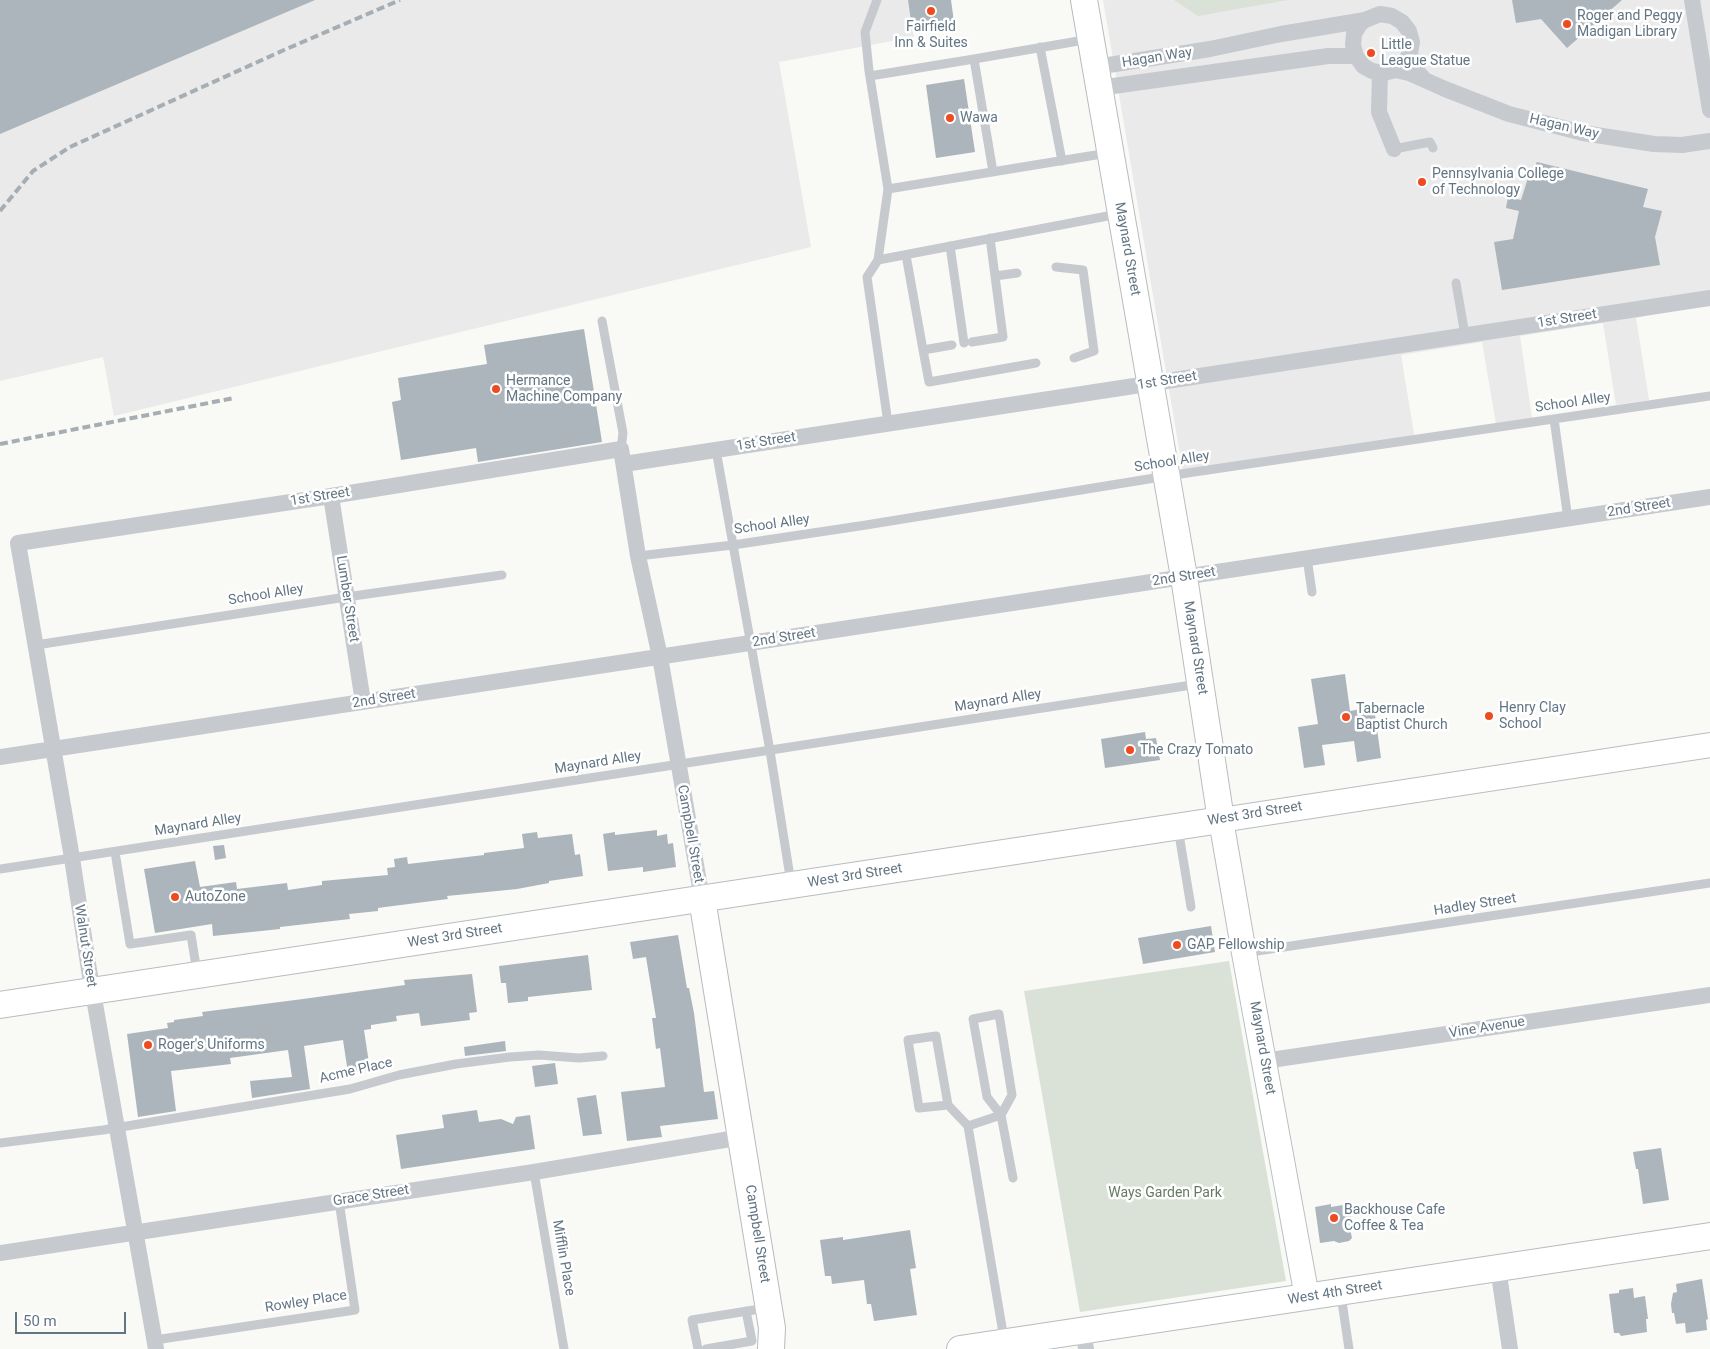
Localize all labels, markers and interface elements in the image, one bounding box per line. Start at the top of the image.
marker: Fairfield Inn & Suites [925,5,937,17]
place label: Roger and Peggy Madigan Library [1577,8,1682,40]
marker: Roger and Peggy Madigan Library [1561,18,1573,30]
place label: Fairfield Inn & Suites [894,19,968,52]
place label: Little League Statue [1381,37,1470,70]
street label: Hagan Way [1121,44,1193,72]
marker: Little League Statue [1365,47,1377,59]
place label: Wawa [960,110,998,126]
street label: Hagan Way [1528,111,1600,143]
marker: Wawa [944,112,956,124]
place label: Pennsylvania College of Technology [1432,166,1564,198]
marker: Pennsylvania College of Technology [1416,176,1428,188]
street label: Maynard Street [1111,201,1143,297]
street label: 1st Street [1536,306,1598,332]
street label: 1st Street [1136,368,1198,394]
place label: Hermance Machine Company [506,373,622,406]
marker: Hermance Machine Company [490,383,502,395]
street label: School Alley [1534,389,1612,417]
street label: 1st Street [735,429,797,455]
street label: School Alley [1133,448,1211,476]
street label: 1st Street [289,484,351,510]
street label: 2nd Street [1606,495,1672,521]
street label: School Alley [733,511,811,539]
street label: Lumber Street [332,554,362,644]
street label: 2nd Street [1151,564,1217,590]
street label: School Alley [227,581,305,609]
street label: Maynard Street [1179,600,1211,696]
street label: 2nd Street [751,625,817,651]
street label: 2nd Street [351,686,417,712]
street label: Maynard Alley [953,686,1043,716]
place label: Henry Clay School [1499,700,1566,732]
place label: Tabernacle Baptist Church [1356,701,1448,734]
marker: Henry Clay School [1483,710,1495,722]
marker: Tabernacle Baptist Church [1340,711,1352,723]
place label: The Crazy Tomato [1140,742,1253,758]
marker: The Crazy Tomato [1124,744,1136,756]
street label: Maynard Alley [553,748,643,778]
street label: Campbell Street [673,784,707,884]
street label: West 3rd Street [1206,798,1304,830]
street label: Maynard Alley [153,810,243,840]
street label: West 3rd Street [806,860,904,892]
place label: AutoZone [185,889,246,905]
street label: Hadley Street [1433,890,1517,920]
marker: AutoZone [169,891,181,903]
street label: Walnut Street [70,903,100,989]
street label: West 3rd Street [406,920,504,952]
place label: GAP Fellowship [1187,937,1285,953]
marker: GAP Fellowship [1171,939,1183,951]
street label: Maynard Street [1246,1000,1278,1096]
street label: Vine Avenue [1448,1014,1526,1042]
place label: Roger's Uniforms [158,1037,265,1053]
marker: Roger's Uniforms [142,1039,154,1051]
street label: Acme Place [318,1054,394,1088]
street label: Grace Street [332,1182,410,1210]
street label: Campbell Street [741,1184,773,1284]
park label: Ways Garden Park [1108,1185,1222,1201]
place label: Backhouse Cafe Coffee & Tea [1344,1202,1445,1234]
marker: Backhouse Cafe Coffee & Tea [1328,1212,1340,1224]
street label: Mifflin Place [548,1219,578,1297]
street label: West 4th Street [1287,1277,1383,1309]
street label: Rowley Place [264,1287,348,1317]
scale bar [18,1302,129,1334]
text: 50 m [23,1312,57,1330]

